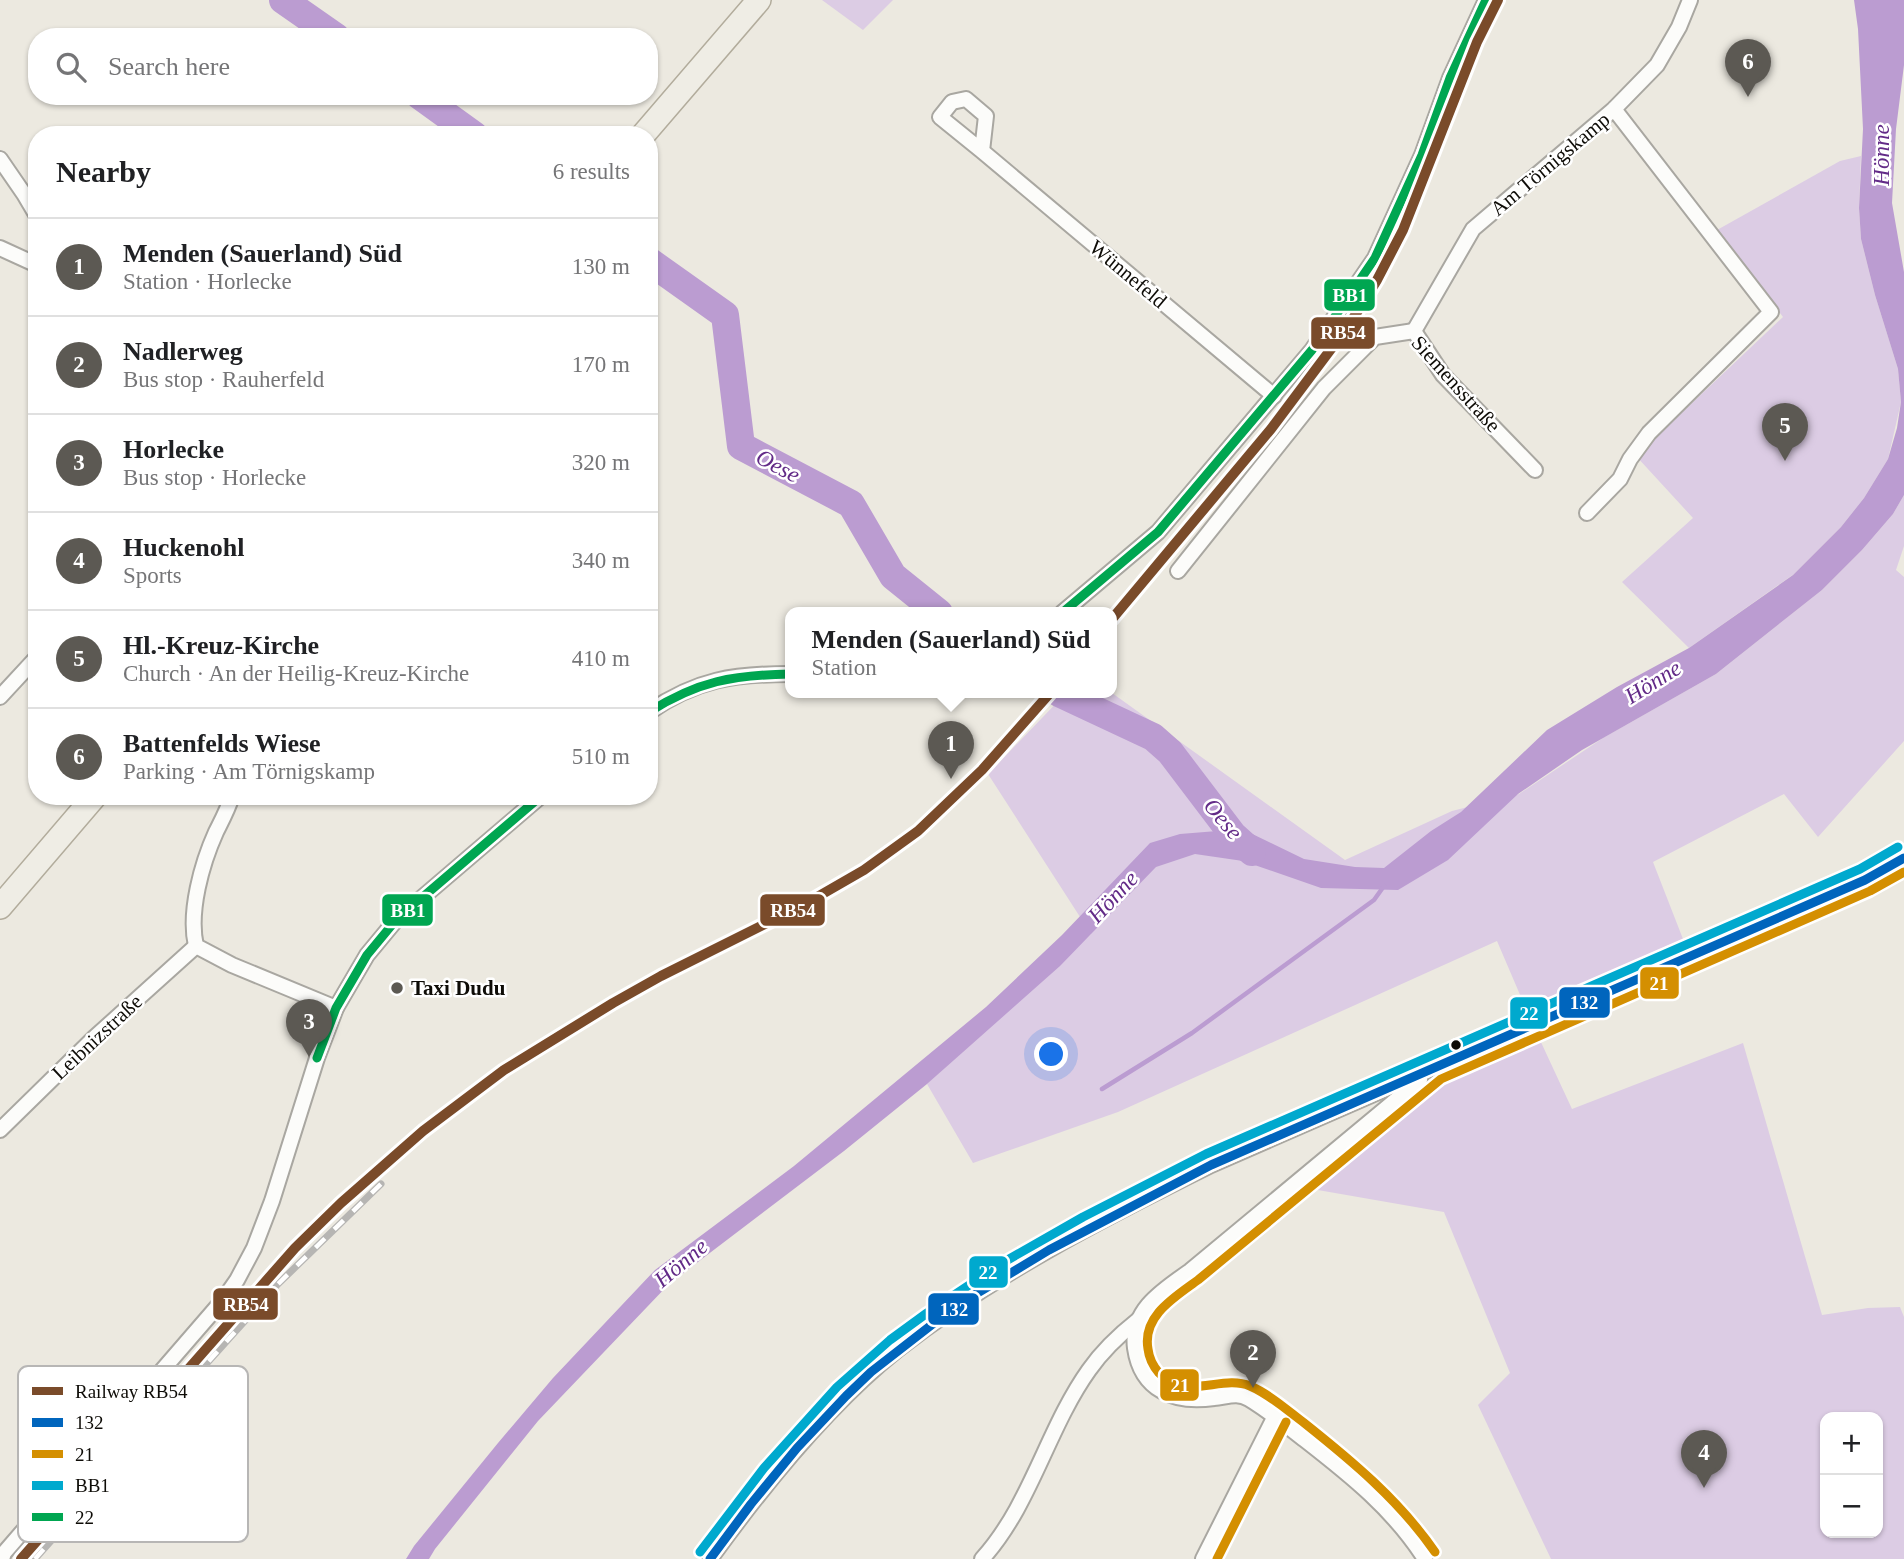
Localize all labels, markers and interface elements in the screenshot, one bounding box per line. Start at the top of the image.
search box [28,28,658,105]
pin: 6 [1725,39,1771,97]
icon: search [52,48,90,86]
text: Search here [108,52,230,81]
street label: Am Törnigskamp [1485,107,1615,221]
water label: Hönne [1869,124,1894,187]
text: Nearby [56,155,151,188]
text: 6 results [553,159,630,184]
street label: Wünnefeld [1085,235,1172,313]
text: Menden (Sauerland) Süd [123,239,402,268]
text: 1 [73,254,85,279]
text: 130 m [572,254,630,279]
text: Station · Horlecke [123,269,292,294]
line badge: BB1 [1323,278,1376,312]
text: BB1 [1333,285,1367,306]
line badge: RB54 [1310,316,1376,350]
text: RB54 [1320,322,1366,343]
street label: Siemensstraße [1406,331,1506,437]
text: Nadlerweg [123,337,243,366]
text: 2 [73,352,85,377]
text: 170 m [572,352,630,377]
text: Bus stop · Rauherfeld [123,367,324,392]
pin: 5 [1762,403,1808,461]
text: Horlecke [123,435,224,464]
water label: Oese [752,444,804,488]
text: 3 [73,450,85,475]
text: 320 m [572,450,630,475]
text: Bus stop · Horlecke [123,465,306,490]
text: Huckenohl [123,533,244,562]
text: 4 [73,548,85,573]
text: 340 m [572,548,630,573]
text: Sports [123,563,182,588]
popup [785,607,1117,698]
text: Menden (Sauerland) Süd [812,625,1090,654]
text: Hl.-Kreuz-Kirche [123,631,319,660]
text: 5 [73,646,85,671]
text: 410 m [572,646,630,671]
text: Station [812,655,877,680]
water label: Hönne [1620,655,1686,709]
text: Church · An der Heilig-Kreuz-Kirche [123,661,469,686]
pin: 1 [928,721,974,779]
text: Battenfelds Wiese [123,729,321,758]
text: 6 [73,744,85,769]
text: 510 m [572,744,630,769]
text: Parking · Am Törnigskamp [123,759,375,784]
water label: Oese [1199,793,1247,845]
water label: Hönne [1082,866,1143,929]
line badge: BB1 [381,893,434,927]
line badge: RB54 [759,893,826,927]
text: BB1 [391,900,425,921]
text: RB54 [770,900,816,921]
line badge: 21 [1639,966,1680,1000]
text: 21 [1650,973,1669,994]
place label: Taxi Dudu [411,976,506,1000]
marker: Taxi Dudu [389,980,405,996]
line badge: 132 [1558,986,1611,1019]
street label: Leibnizstraße [47,989,147,1085]
text: 132 [1570,992,1598,1013]
line badge: 22 [1509,996,1549,1030]
pin: 3 [286,999,332,1057]
text: 22 [1520,1003,1539,1024]
your location [1034,1037,1068,1071]
unlabelled marker [1449,1038,1463,1052]
water label: Hönne [649,1234,713,1293]
line badge: 22 [968,1255,1009,1289]
text: 22 [979,1262,998,1283]
line badge: RB54 [212,1287,279,1321]
line badge: 132 [927,1292,980,1326]
text: RB54 [223,1294,269,1315]
text: 132 [940,1299,968,1320]
pin: 2 [1230,1330,1276,1388]
legend [18,1366,248,1542]
line badge: 21 [1159,1368,1200,1402]
text: 21 [1171,1375,1190,1396]
text: Railway RB54 [75,1381,188,1402]
text: 132 [75,1412,104,1433]
map controls [1820,1412,1883,1538]
button: + [1820,1412,1883,1475]
pin: 4 [1681,1430,1727,1488]
text: 21 [75,1444,94,1465]
text: BB1 [75,1475,110,1496]
button: − [1820,1475,1883,1538]
text: 22 [75,1507,94,1528]

